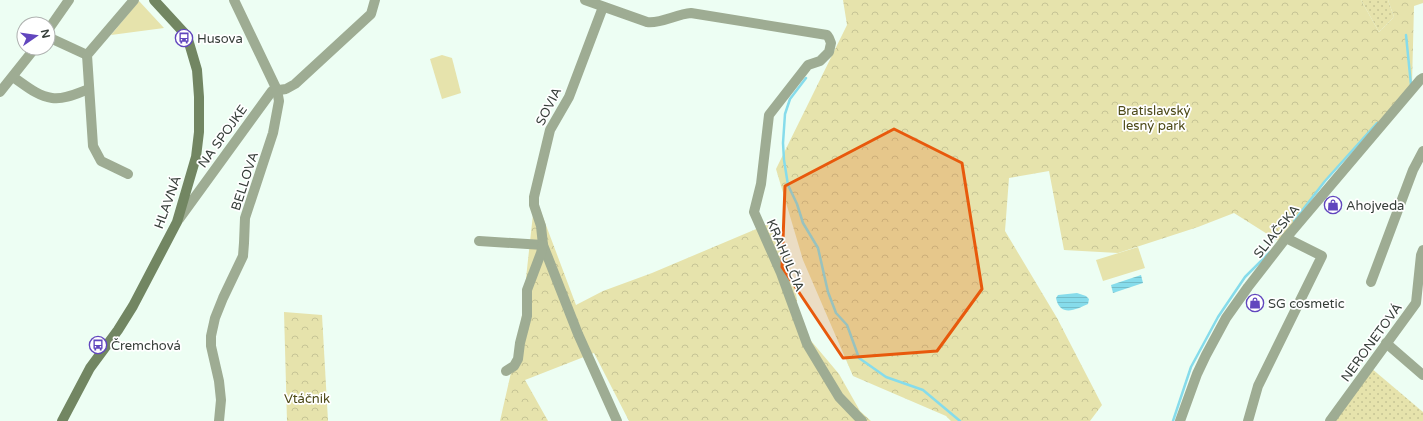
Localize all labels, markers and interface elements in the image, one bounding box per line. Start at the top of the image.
north arrow [16,16,56,56]
text: N [38,28,53,40]
bus stop icon: Husova [174,28,194,48]
place label: Husova [197,31,243,47]
street label: SOVIA [532,84,565,128]
street label: NA SPOJKE [195,102,251,171]
park label: Bratislavský lesný park [1117,103,1191,134]
street label: BELLOVA [228,150,262,213]
street label: HLAVNÁ [151,173,185,231]
shop icon: Ahojveda [1323,195,1343,215]
place label: Ahojveda [1346,198,1404,214]
street label: SLIAČSKA [1250,202,1303,262]
street label: KRAHULČIA [763,217,808,294]
shop icon: SG cosmetic [1245,293,1265,313]
place label: SG cosmetic [1268,296,1345,312]
street label: NERONETOVÁ [1338,300,1406,385]
bus stop icon: Čremchová [88,335,108,355]
place label: Čremchová [111,338,181,354]
park label: Vtáčnik [284,391,330,407]

